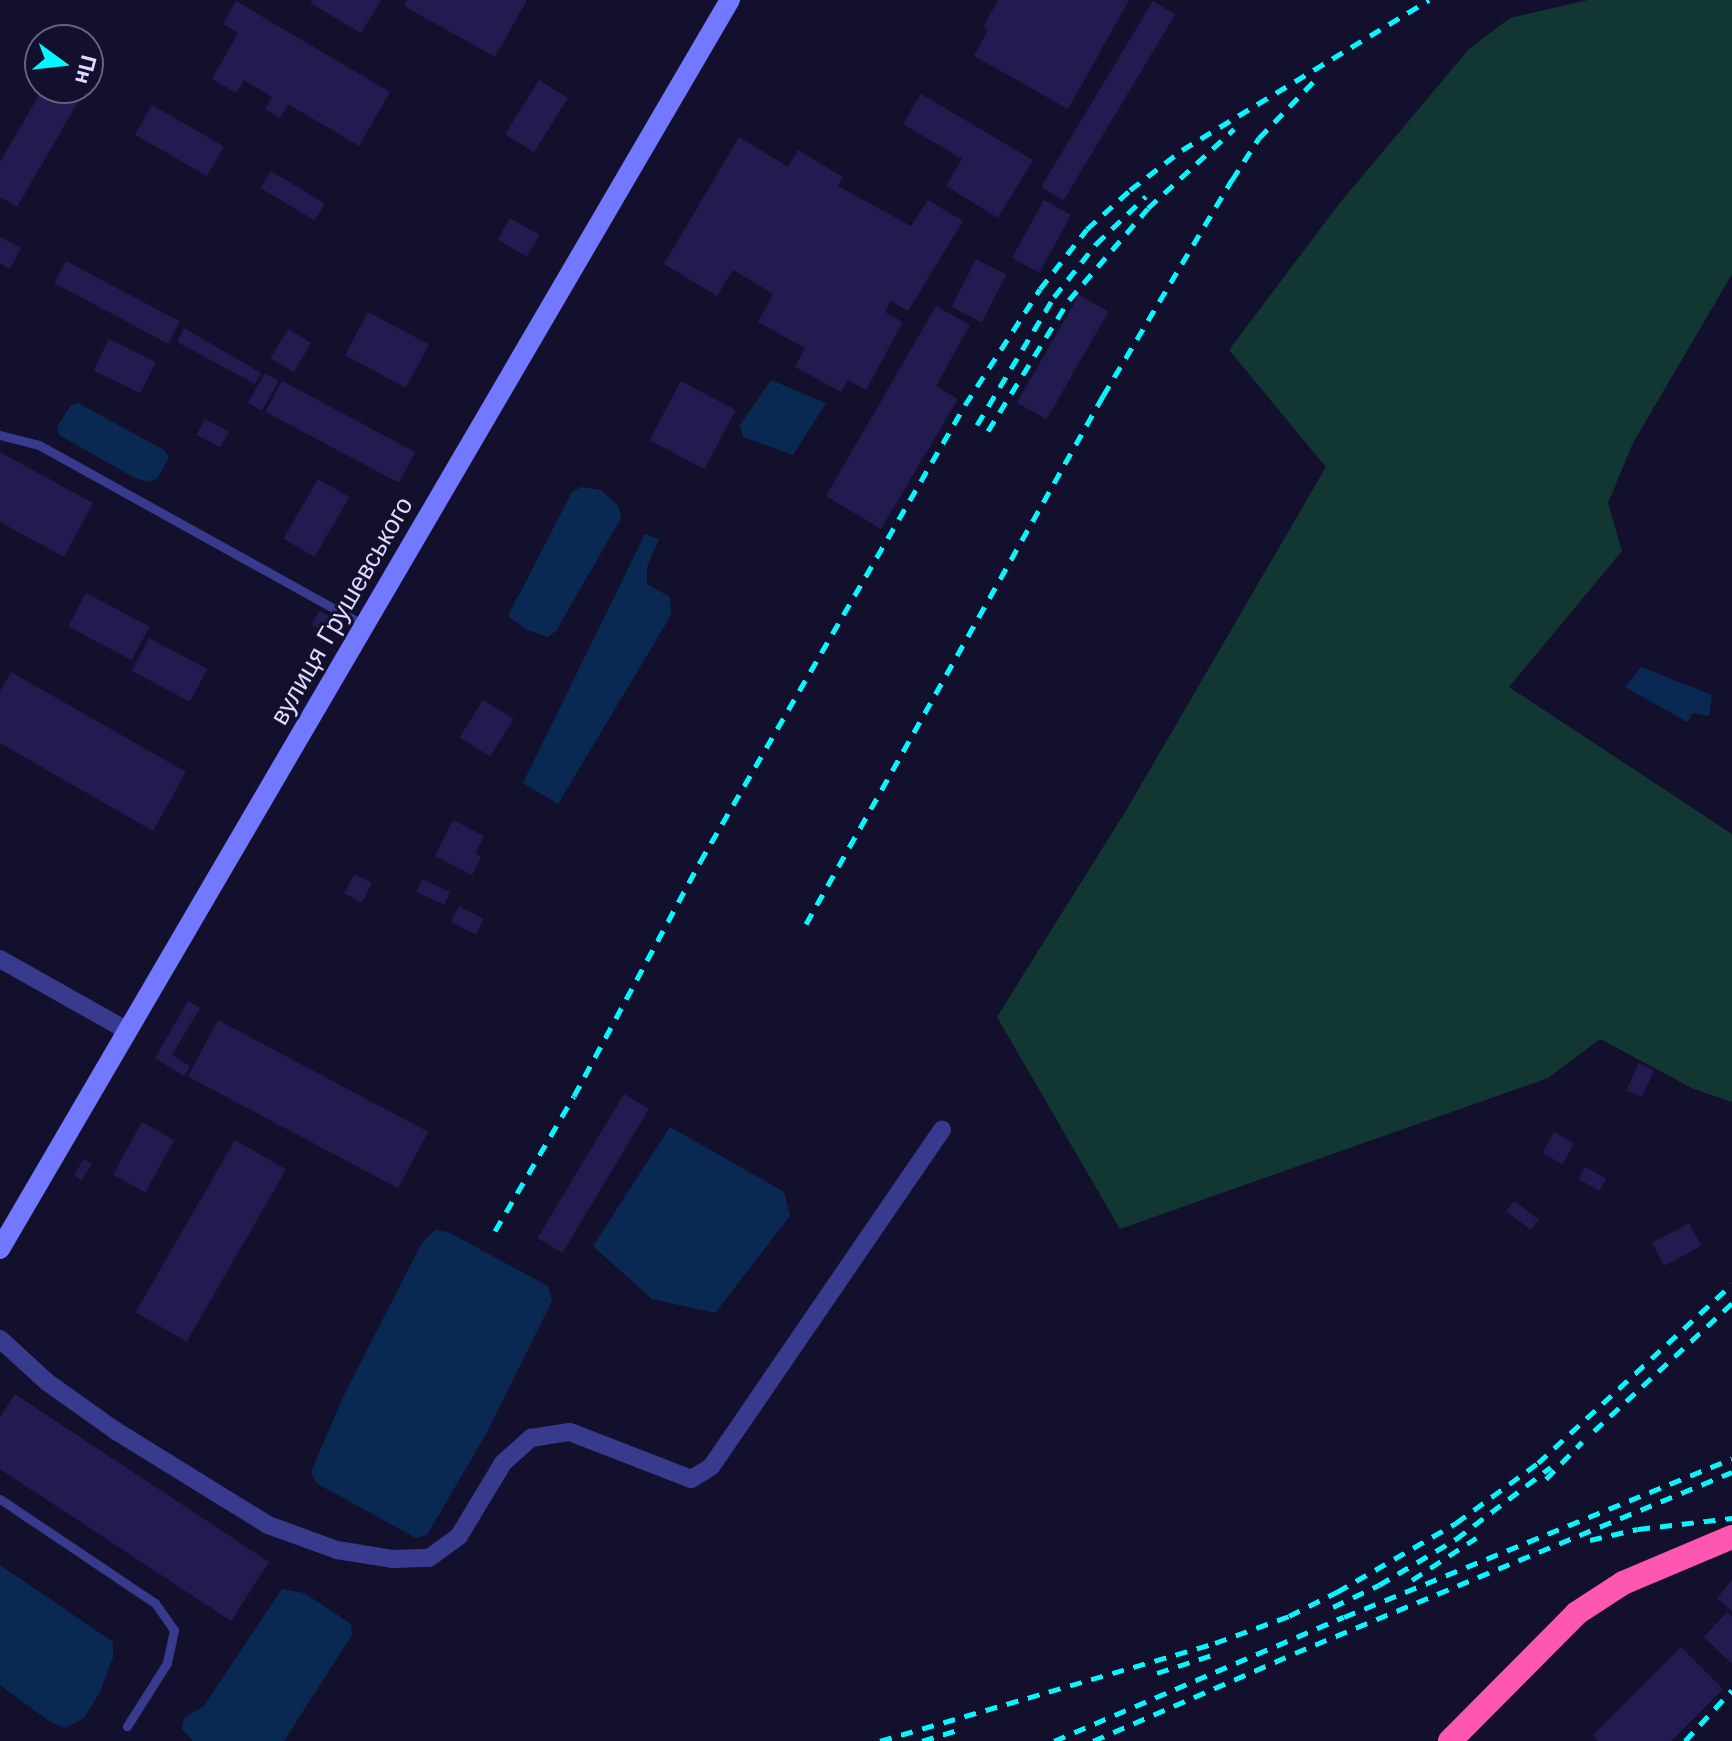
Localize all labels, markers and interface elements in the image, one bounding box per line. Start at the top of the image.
north arrow [24,24,104,104]
text: Пн [70,53,102,87]
street label: вулиця Грушевського [264,492,420,730]

